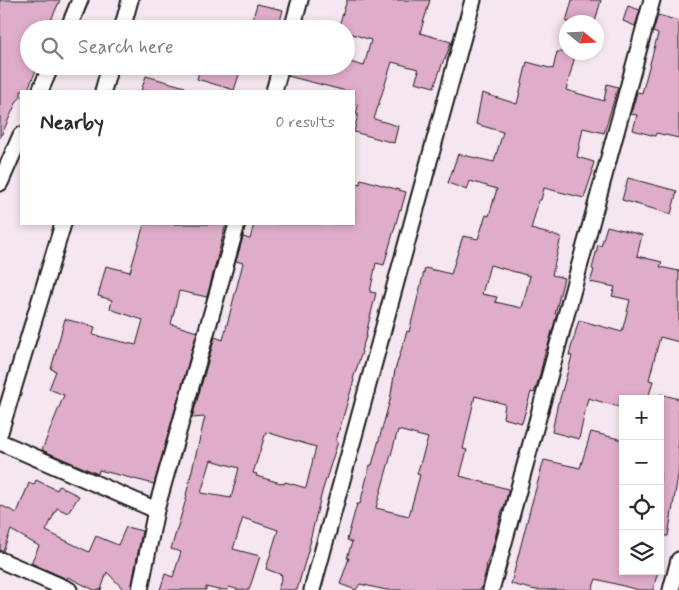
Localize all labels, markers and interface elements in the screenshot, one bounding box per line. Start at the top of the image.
north arrow [559,15,604,60]
search box [20,20,355,75]
icon: search [38,34,66,62]
text: Search here [78,35,174,60]
text: Nearby [40,109,104,137]
text: 0 results [275,112,335,133]
map controls [619,395,664,575]
button: + [619,395,664,440]
button: − [619,440,664,485]
button: locate [619,485,664,530]
button: layers [619,530,664,575]

